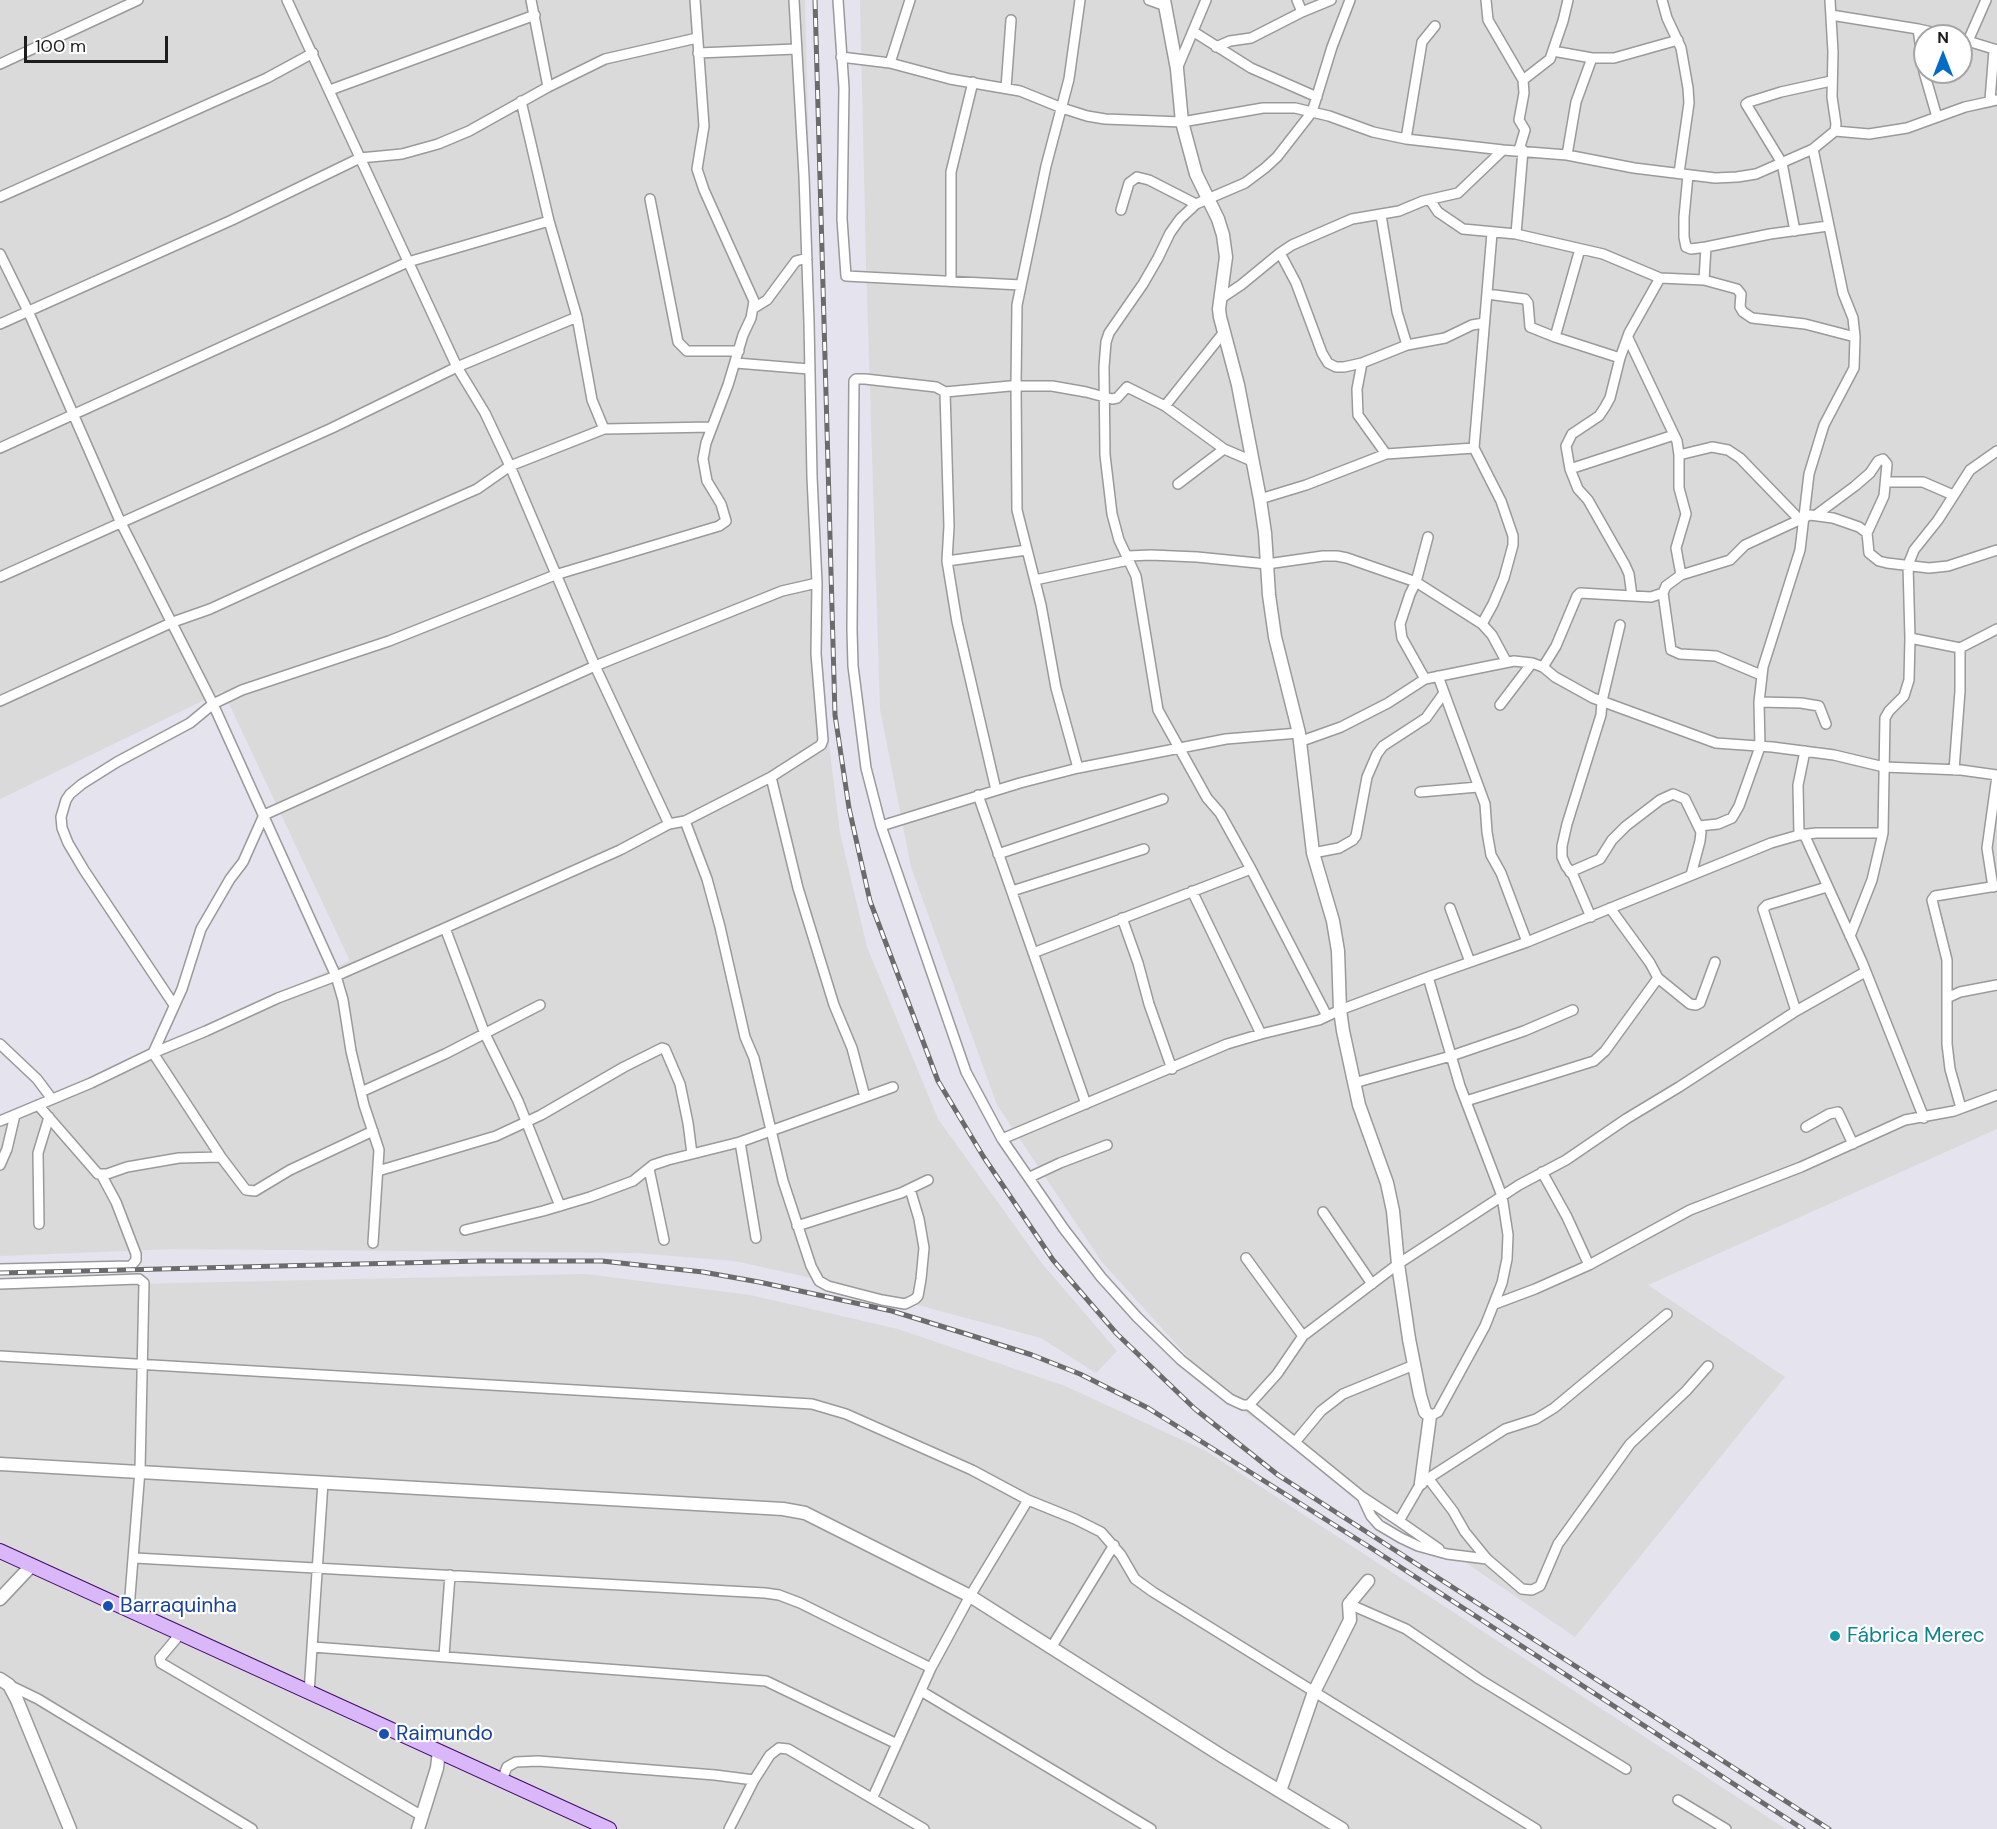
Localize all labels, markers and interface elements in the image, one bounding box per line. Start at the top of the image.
scale bar [27,24,171,62]
north arrow [1913,24,1973,84]
text: N [1937,27,1949,48]
text: 100 m [35,34,86,58]
place label: Barraquinha [120,1593,237,1619]
marker: Barraquinha [101,1599,115,1613]
place label: Fábrica Merec [1847,1623,1985,1649]
marker: Fábrica Merec [1828,1629,1842,1643]
place label: Raimundo [396,1721,493,1747]
marker: Raimundo [377,1727,391,1741]

